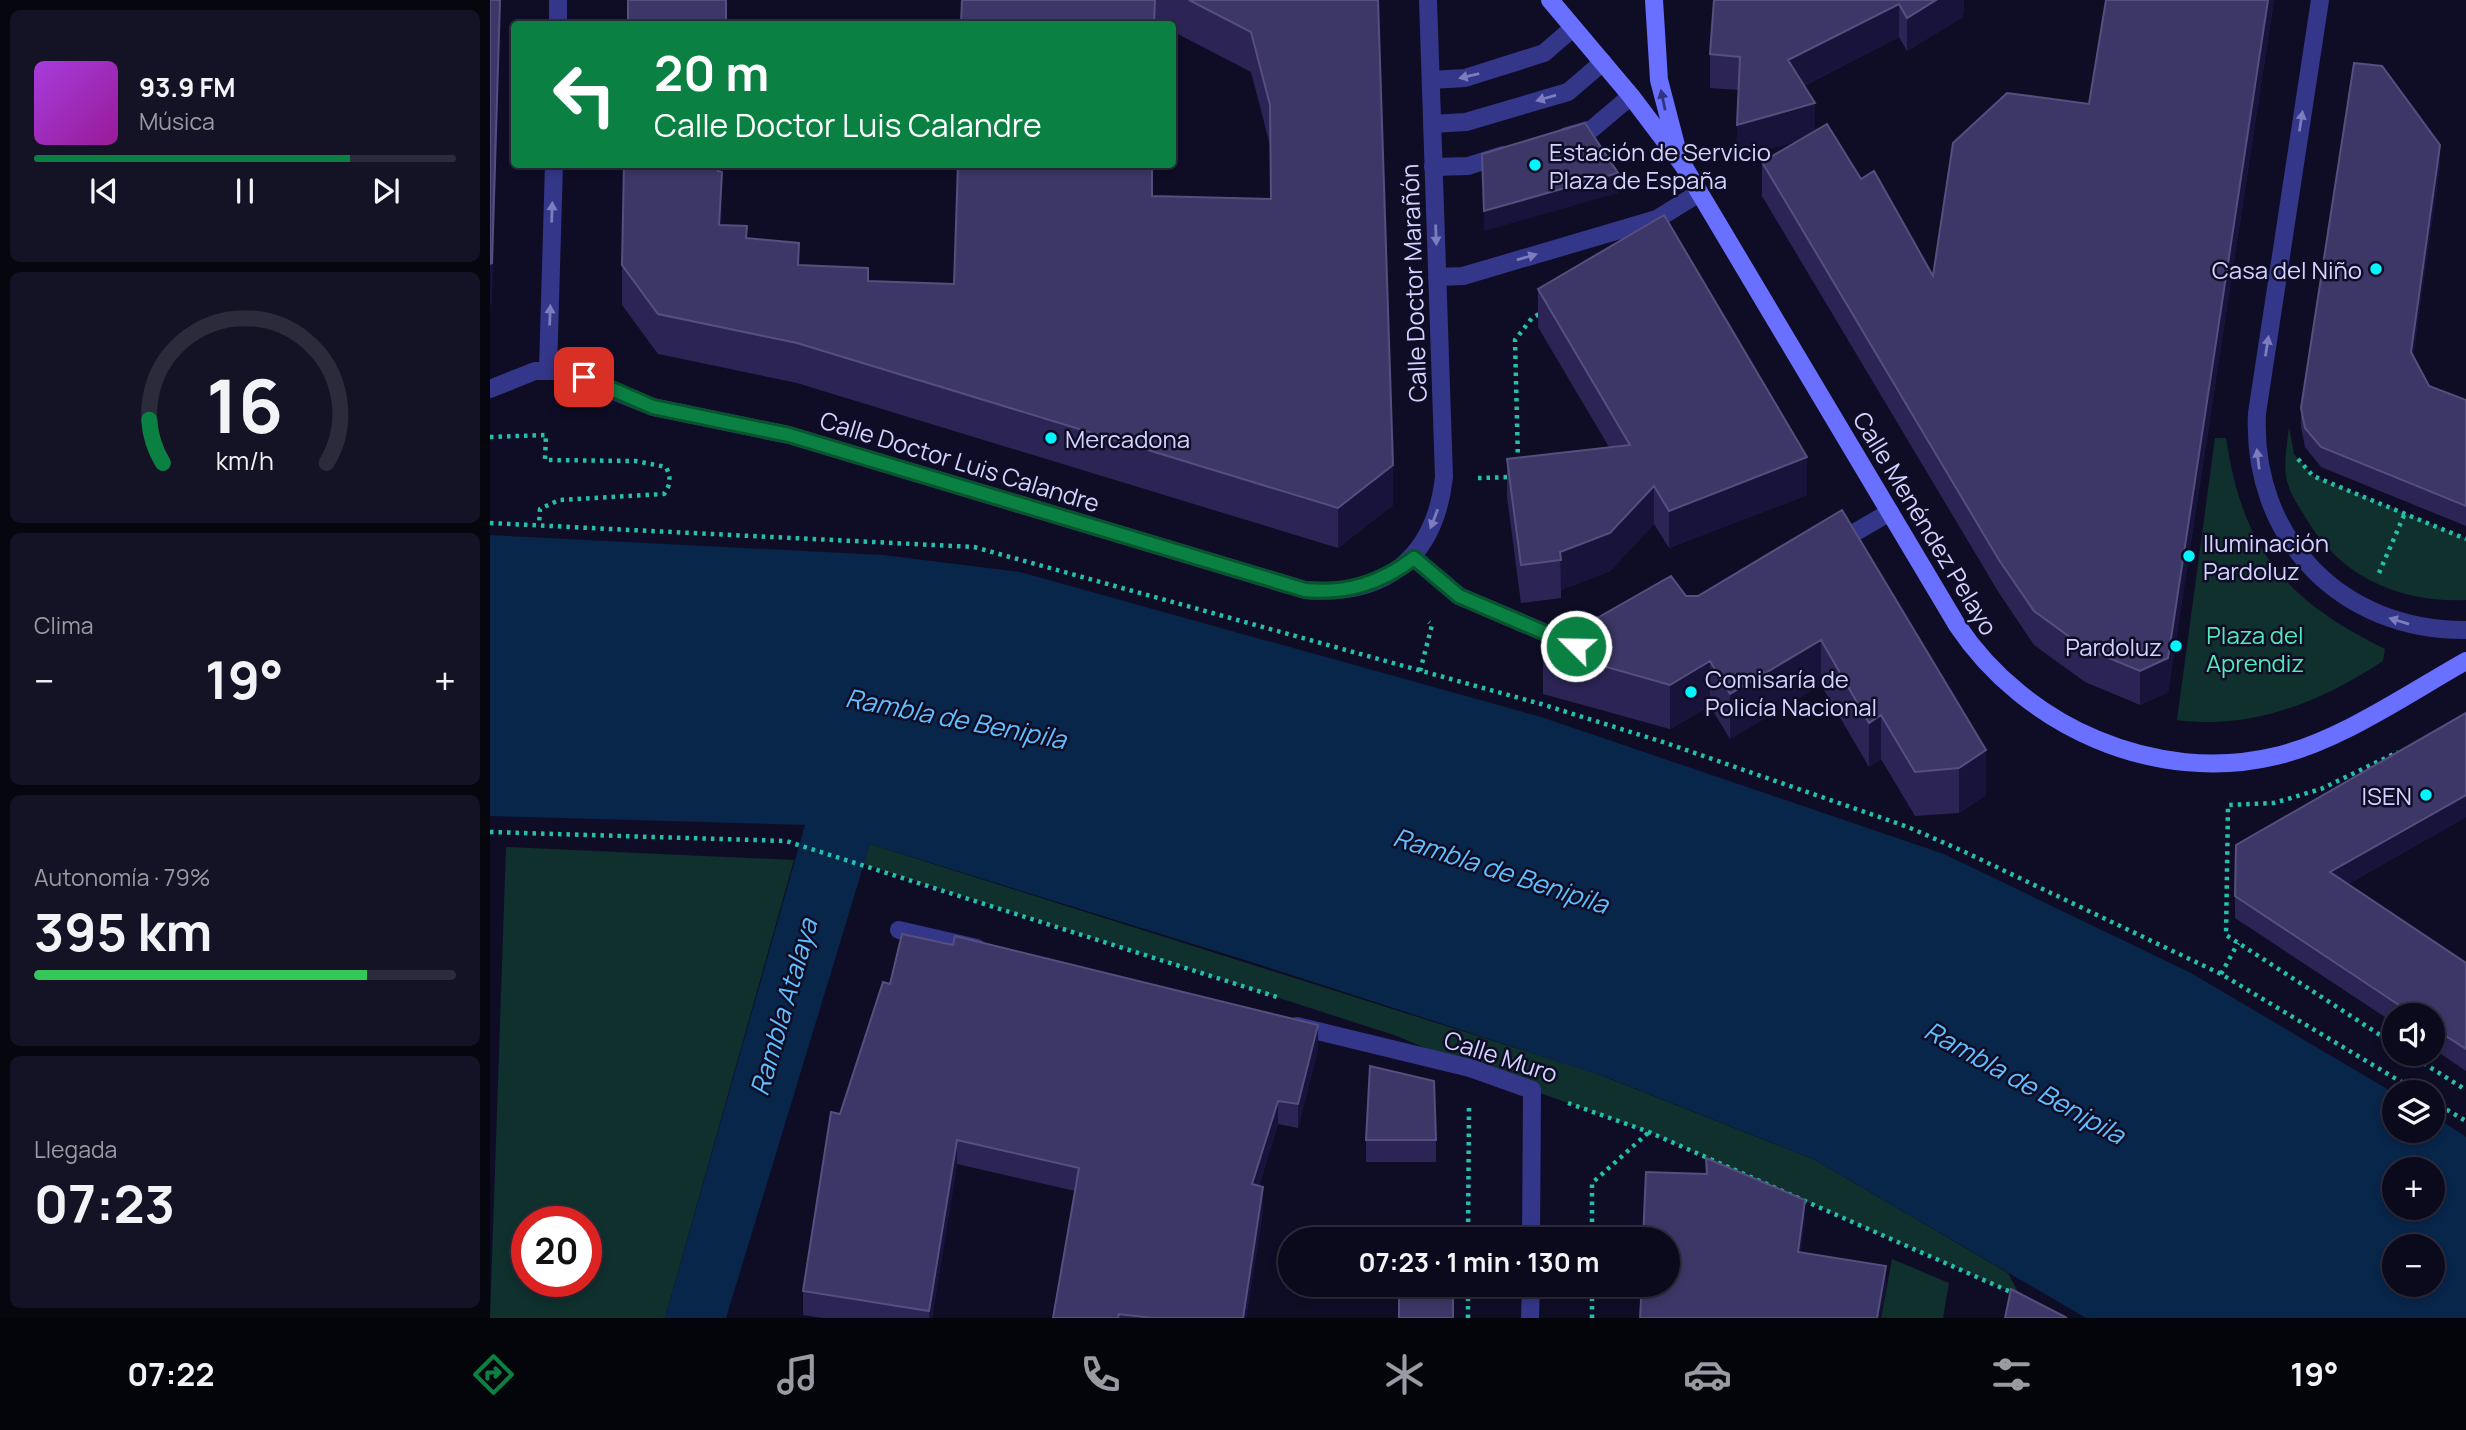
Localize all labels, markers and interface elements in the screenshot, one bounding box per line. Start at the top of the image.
text: 20 m [654,39,769,106]
icon: left [539,49,630,140]
text: 93.9 FM [139,69,235,105]
one-way arrow [1457,70,1479,81]
one-way arrow [1658,89,1669,111]
one-way arrow [1535,94,1556,104]
text: Calle Doctor Luis Calandre [654,103,1042,147]
text: Música [139,105,215,137]
one-way arrow [2296,110,2307,132]
place label: Estación de Servicio Plaza de España [1549,135,1771,196]
marker: Estación de Servicio Plaza de España [1527,157,1543,173]
street label: Calle Doctor Marañón [1392,163,1434,403]
icon: previous [85,172,123,210]
icon: pause [226,172,264,210]
icon: next [367,172,405,210]
one-way arrow [547,201,558,223]
one-way arrow [1430,224,1441,246]
one-way arrow [1517,251,1538,261]
place label: Casa del Niño [2212,253,2362,286]
marker: Casa del Niño [2368,261,2384,277]
one-way arrow [544,304,555,326]
one-way arrow [2262,334,2273,356]
pin [554,347,614,407]
text: 16 [206,356,284,456]
icon: arrive [565,358,603,396]
street label: Calle Doctor Luis Calandre [816,403,1104,519]
street label: Calle Menéndez Pelayo [1846,405,2006,641]
place label: Mercadona [1065,422,1190,455]
marker: Mercadona [1043,430,1059,446]
text: km/h [216,443,274,478]
one-way arrow [2253,447,2264,469]
one-way arrow [1429,509,1440,530]
place label: Iluminación Pardoluz [2203,526,2329,587]
marker: Iluminación Pardoluz [2181,548,2197,564]
text: Clima [34,609,93,641]
position arrow [1539,609,1613,683]
one-way arrow [2388,615,2409,626]
park label: Plaza del Aprendiz [2206,618,2304,679]
place label: Pardoluz [2065,630,2162,663]
marker: Pardoluz [2168,638,2184,654]
text: 19° [205,644,284,715]
text: − [34,654,55,706]
text: + [434,654,456,706]
place label: Comisaría de Policía Nacional [1705,662,1877,723]
water label: Rambla de Benipila [843,679,1071,757]
marker: Comisaría de Policía Nacional [1683,684,1699,700]
place label: ISEN [2361,779,2412,812]
marker: ISEN [2418,787,2434,803]
water label: Rambla de Benipila [1389,818,1615,922]
text: Autonomía · 79% [34,861,210,893]
text: 395 km [34,896,212,967]
water label: Rambla Atalaya [741,913,826,1100]
map controls [2382,1003,2445,1297]
button: sound [2382,1003,2445,1066]
water label: Rambla de Benipila [1918,1012,2133,1153]
street label: Calle Muro [1440,1022,1562,1090]
button: layers [2382,1080,2445,1143]
text: Llegada [34,1133,117,1165]
button: + [2382,1157,2445,1220]
text: 07:23 [34,1168,175,1239]
speed limit sign: 20 [511,1206,602,1297]
button: − [2382,1234,2445,1297]
text: 07:23 · 1 min · 130 m [1359,1244,1599,1280]
icon: directions [469,1350,518,1399]
icon: music [773,1350,822,1399]
icon: phone [1076,1350,1125,1399]
icon: climate [1380,1350,1429,1399]
icon: car [1683,1350,1732,1399]
icon: filters [1987,1350,2036,1399]
text: 07:22 [127,1352,214,1396]
text: 19° [2290,1352,2339,1396]

